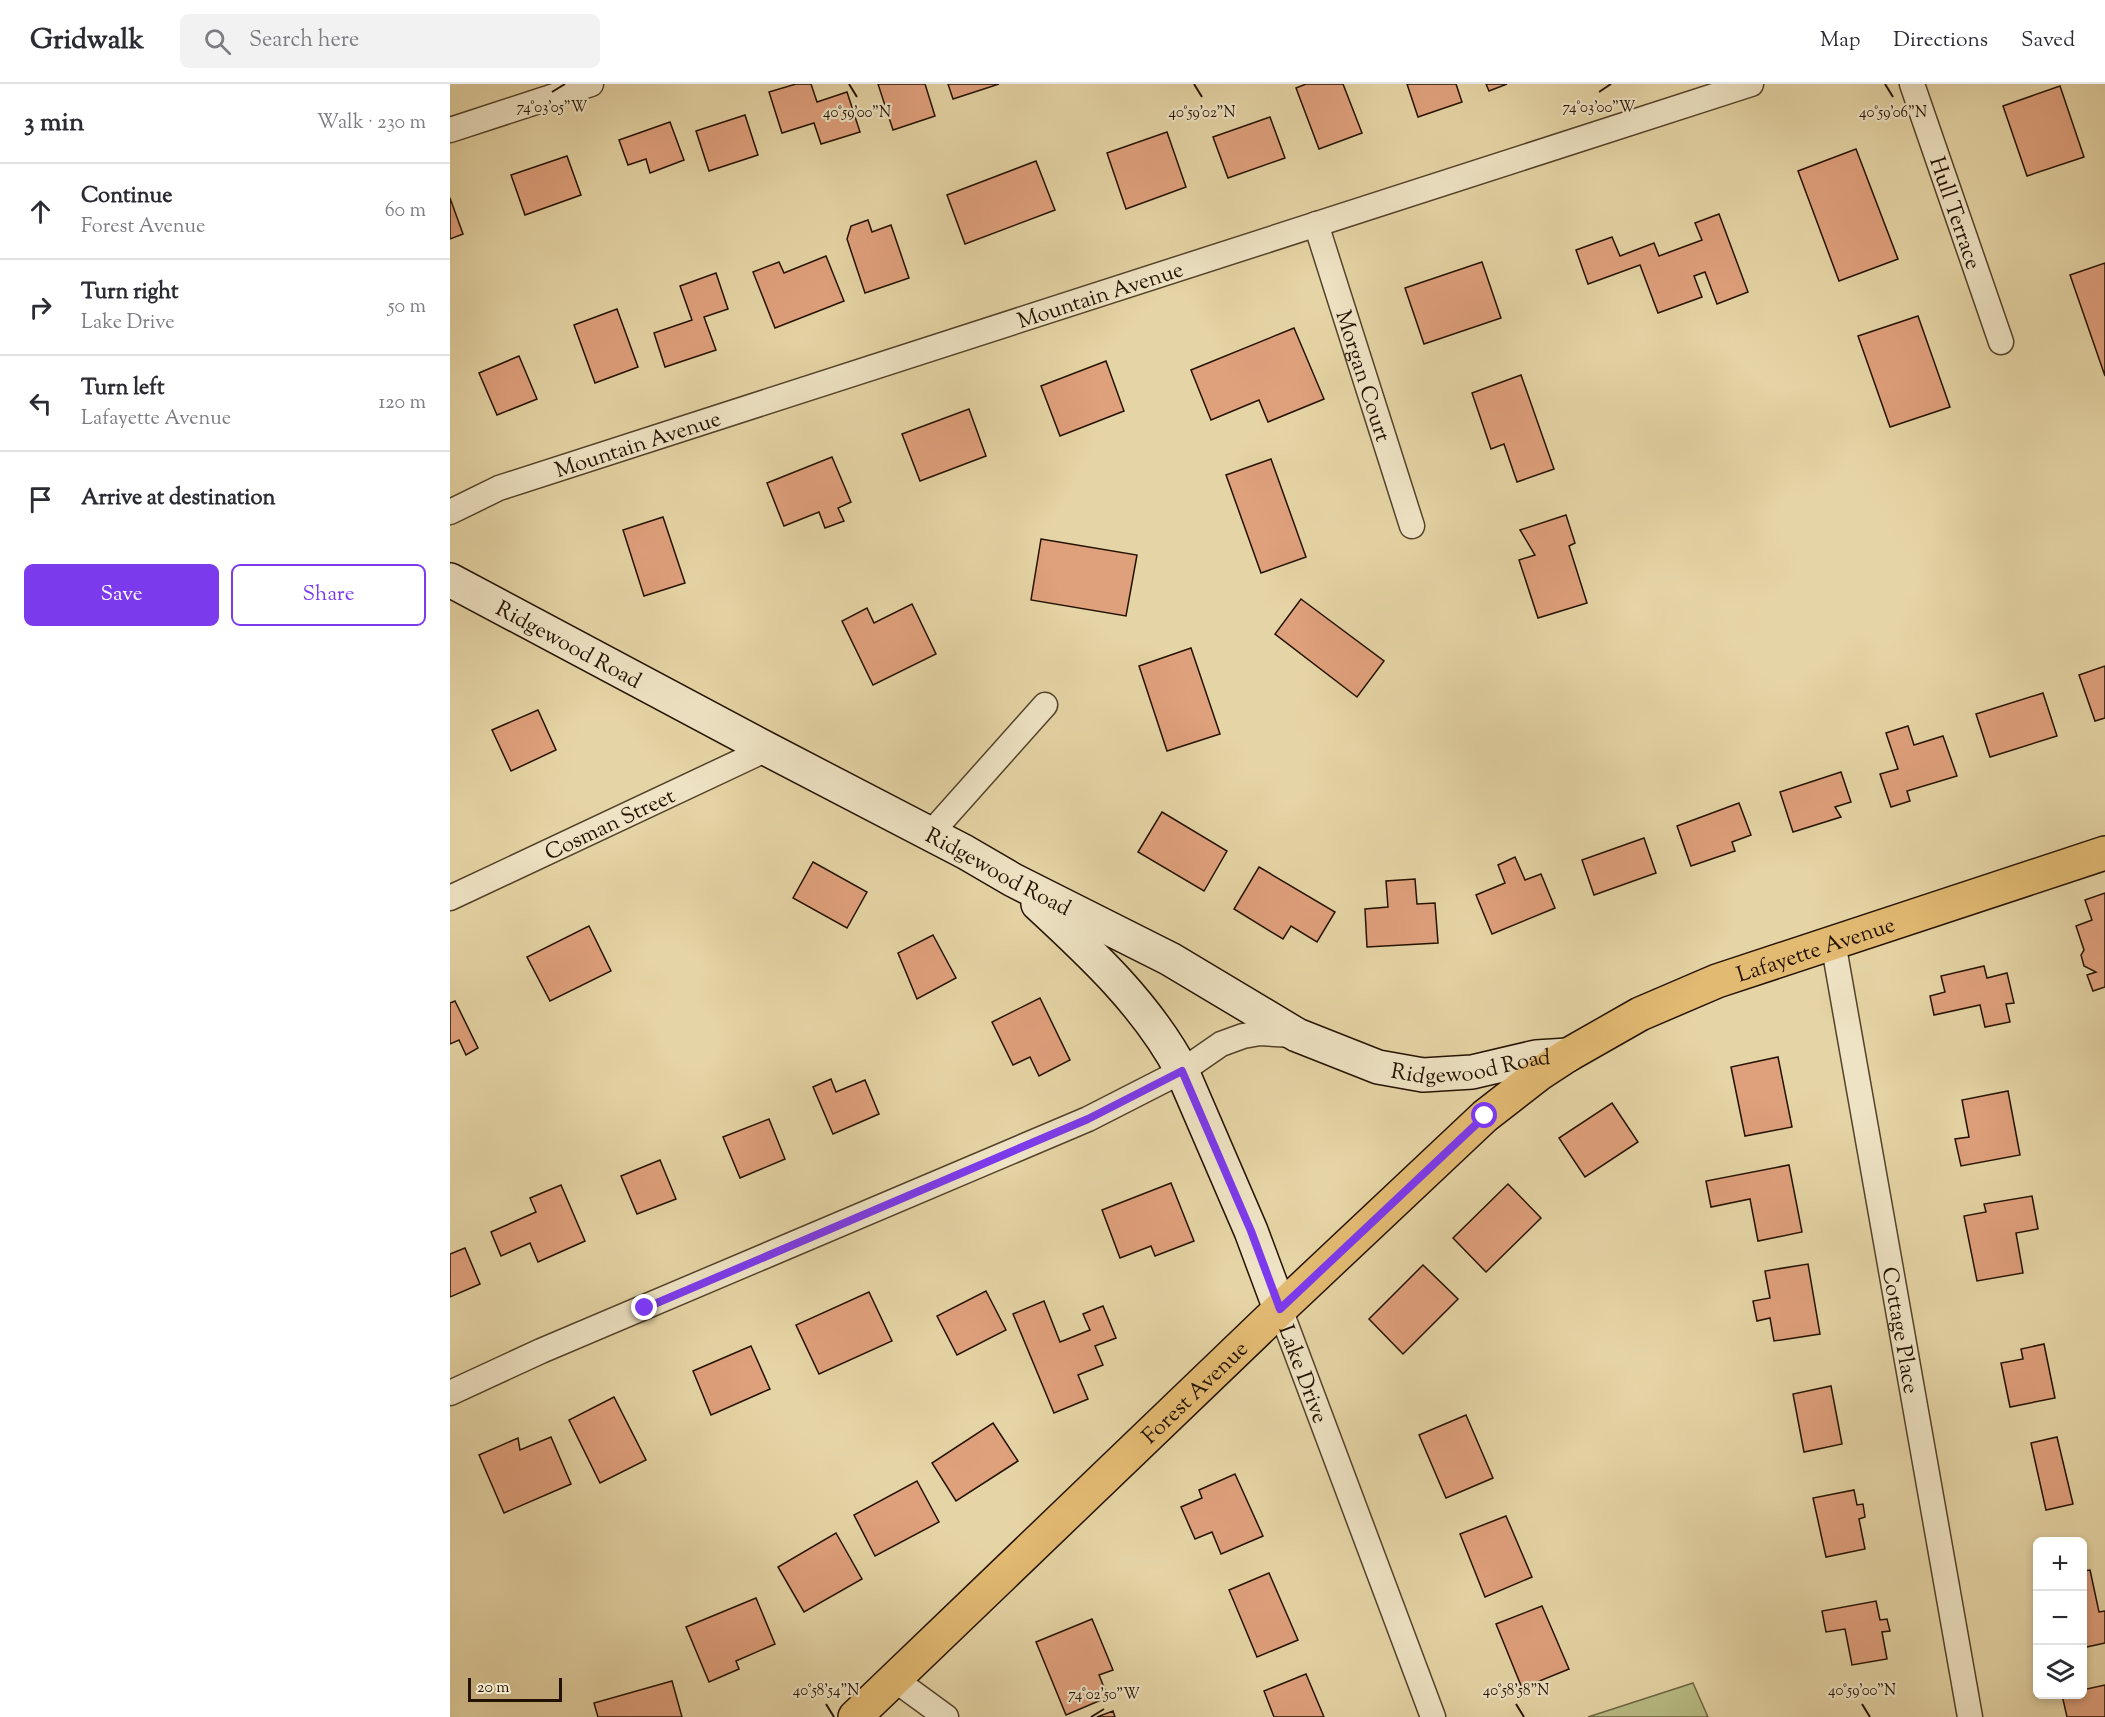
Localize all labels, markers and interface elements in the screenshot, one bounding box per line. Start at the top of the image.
search box [180,14,600,68]
text: Gridwalk [30,21,144,61]
icon: search [201,25,234,58]
text: Search here [249,25,359,57]
text: Map [1820,26,1860,56]
text: Directions [1893,26,1988,56]
text: Saved [2021,26,2075,56]
text: 74°03'05"W [517,98,588,119]
text: 74°03'00"W [1563,98,1636,119]
text: 40°59'00"N [823,103,891,124]
text: 40°59'02"N [1169,103,1235,124]
text: 40°59'06"N [1859,103,1927,124]
text: 3 min [24,105,84,142]
text: Walk · 230 m [317,109,426,138]
street label: Hull Terrace [1919,153,1988,274]
text: Continue [81,181,172,213]
icon: ahead [24,195,57,228]
text: 60 m [385,197,426,226]
text: Forest Avenue [81,213,205,242]
street label: Mountain Avenue [1014,255,1188,339]
text: Turn right [81,277,178,309]
icon: right [24,291,57,324]
text: 50 m [388,293,426,322]
street label: Morgan Court [1325,307,1397,447]
text: Lake Drive [81,309,175,338]
text: Turn left [81,373,164,405]
icon: left [24,387,57,420]
text: 120 m [378,389,426,418]
street label: Mountain Avenue [551,404,725,488]
text: Lafayette Avenue [81,405,231,434]
icon: arrive [24,483,57,516]
text: Arrive at destination [81,483,276,515]
button: Save [24,564,219,626]
button: Share [231,564,426,626]
street label: Ridgewood Road [489,594,646,698]
street label: Cosman Street [540,781,681,870]
street label: Ridgewood Road [919,821,1076,926]
street label: Lafayette Avenue [1733,910,1900,992]
street label: Ridgewood Road [1388,1043,1551,1094]
route start [1471,1102,1497,1128]
street label: Cottage Place [1872,1265,1926,1396]
route end [631,1294,657,1320]
street label: Lake Drive [1268,1321,1334,1428]
street label: Forest Avenue [1136,1335,1257,1453]
map controls [2033,1537,2087,1699]
button: + [2033,1537,2087,1591]
button: − [2033,1591,2087,1645]
button: layers [2033,1645,2087,1699]
scale bar [468,1675,562,1702]
text: 20 m [477,1677,510,1700]
text: 40°58'54"N [793,1681,859,1702]
text: 40°58'58"N [1483,1681,1549,1702]
text: 40°59'00"N [1828,1681,1896,1702]
text: 74°02'50"W [1068,1685,1140,1706]

